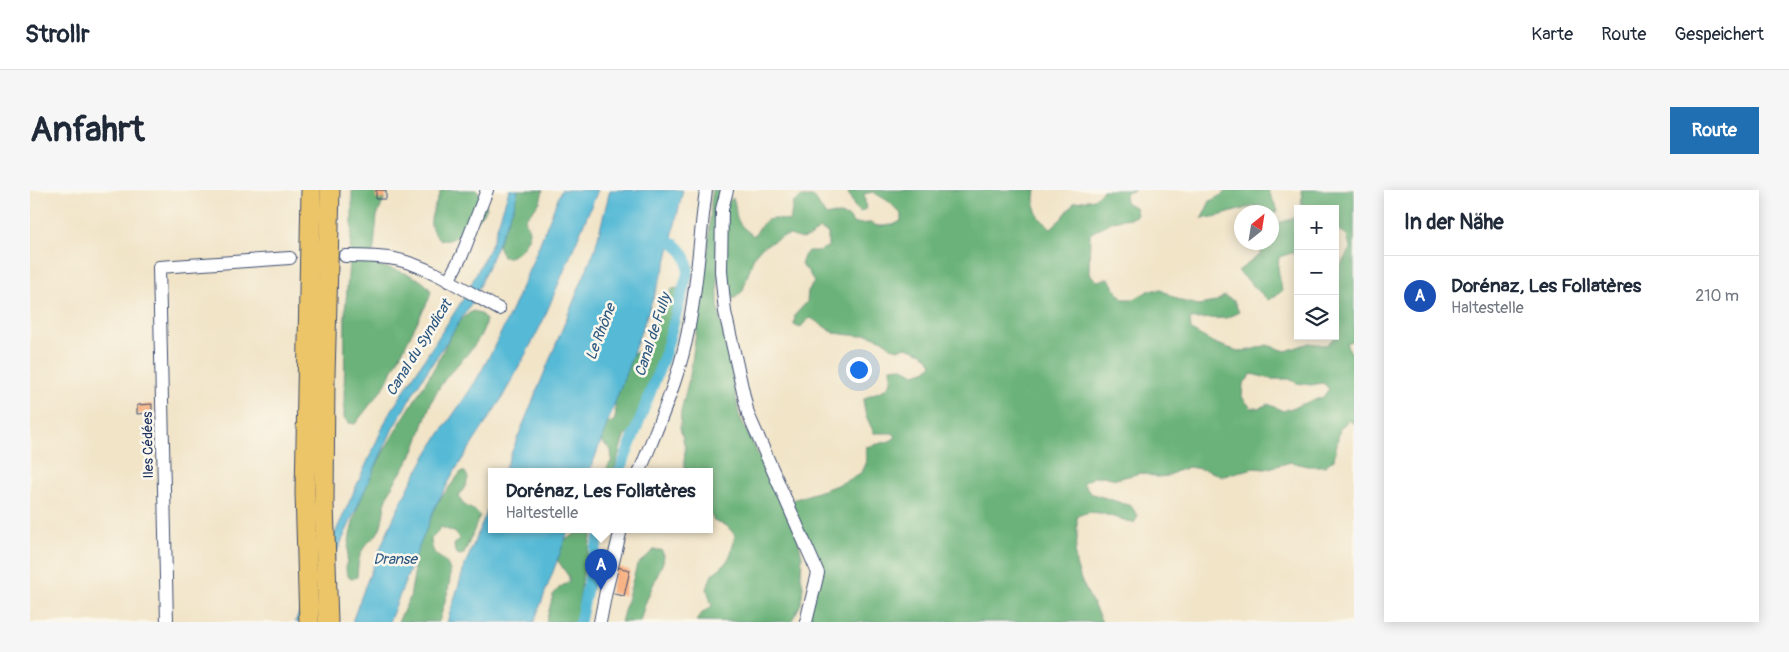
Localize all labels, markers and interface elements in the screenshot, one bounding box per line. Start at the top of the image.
text: Strollr [25,20,90,49]
text: Karte [1531,23,1573,46]
text: Route [1601,23,1646,46]
text: Gespeichert [1674,23,1764,46]
button: Route [1670,107,1759,154]
text: Anfahrt [30,108,145,152]
north arrow [1234,205,1279,250]
map controls [1294,205,1339,340]
button: + [1294,205,1339,250]
text: In der Nähe [1404,209,1504,236]
button: − [1294,250,1339,295]
text: Dorénaz, Les Follatères [1451,274,1641,298]
text: A [1415,286,1425,306]
text: 210 m [1695,286,1739,306]
water label: Canal de Fully [631,289,676,379]
water label: Canal du Syndicat [382,295,457,400]
button: layers [1294,295,1339,340]
text: Haltestelle [1451,298,1524,318]
water label: Le Rhône [582,300,621,363]
your location [846,357,872,383]
street label: Iles Cédées [139,411,157,479]
popup [488,468,713,533]
text: Dorénaz, Les Follatères [505,479,696,503]
text: Haltestelle [505,503,578,523]
pin: A [585,549,617,590]
water label: Dranse [373,550,418,569]

